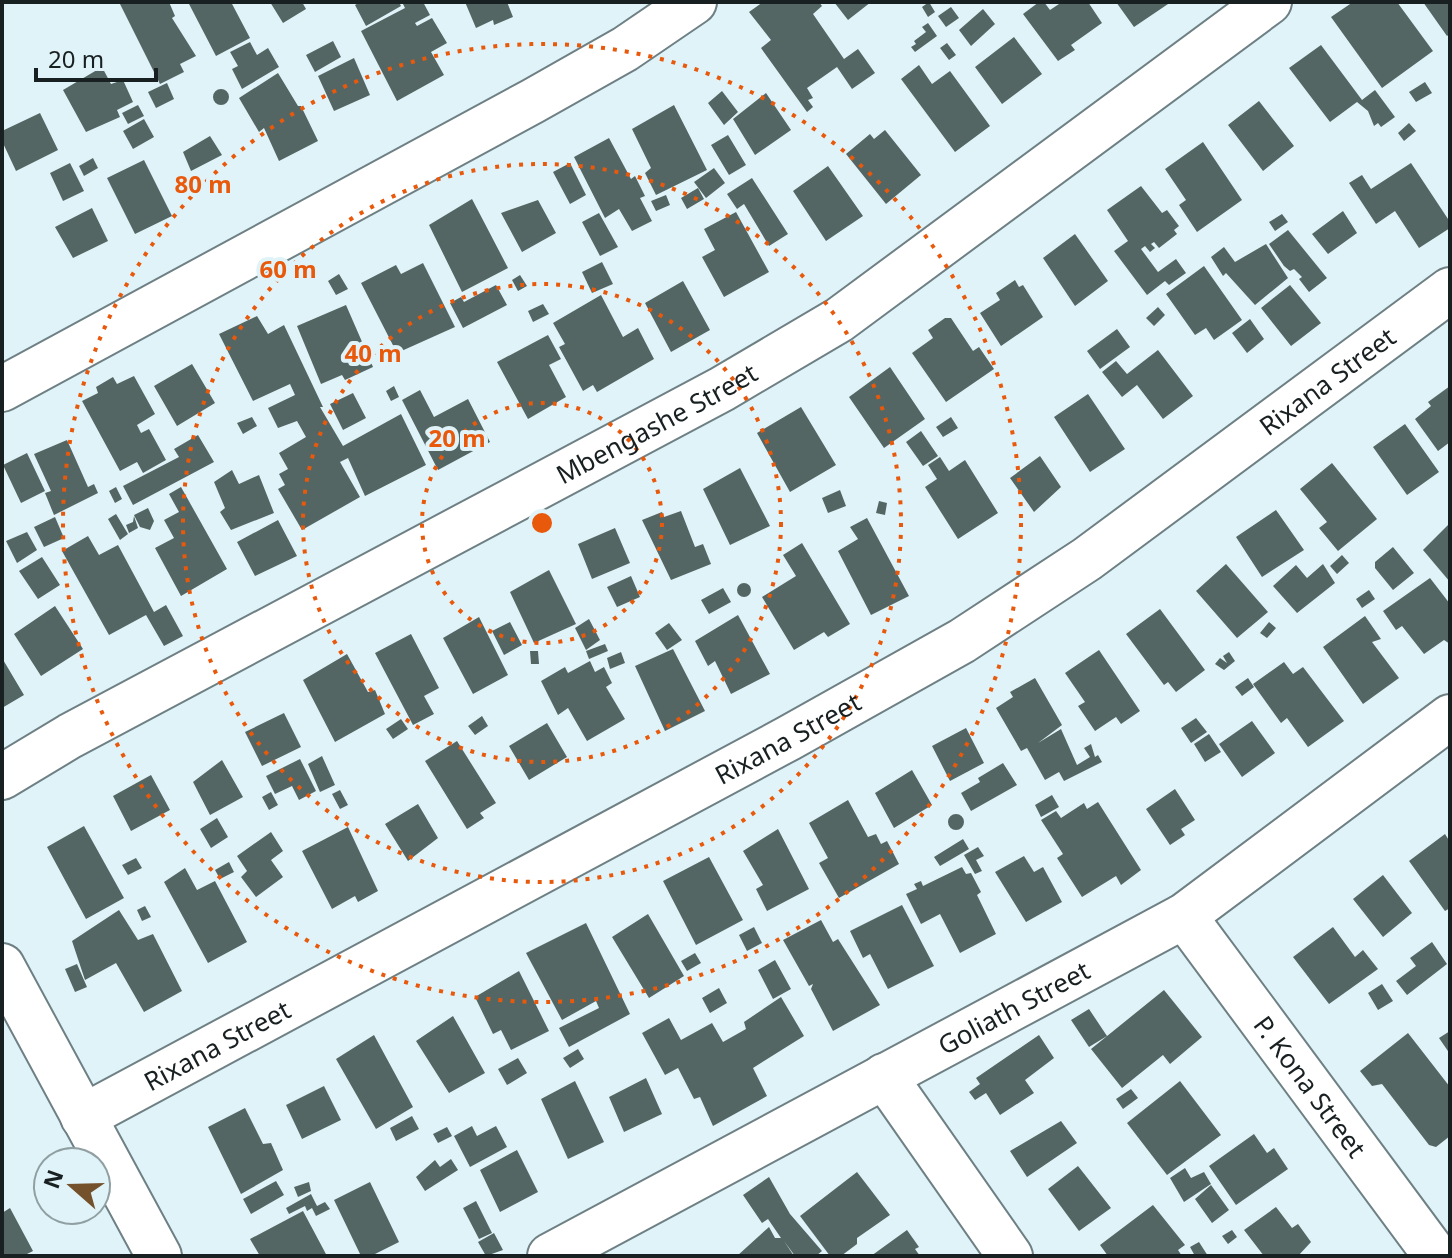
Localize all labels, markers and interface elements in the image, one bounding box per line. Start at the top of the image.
scale bar [36,32,156,82]
text: 20 m [48,42,104,75]
text: 80 m [174,167,232,200]
text: 60 m [259,252,317,285]
street label: Rixana Street [1252,319,1403,444]
text: 40 m [344,336,402,369]
street label: Mbengashe Street [550,354,764,492]
text: 20 m [428,421,486,454]
centre of rings [528,509,556,537]
street label: Rixana Street [708,683,867,793]
street label: Goliath Street [931,952,1096,1063]
street label: Rixana Street [137,991,297,1099]
street label: P. Kona Street [1246,1008,1375,1165]
north arrow [32,1146,112,1226]
text: N [35,1165,69,1192]

